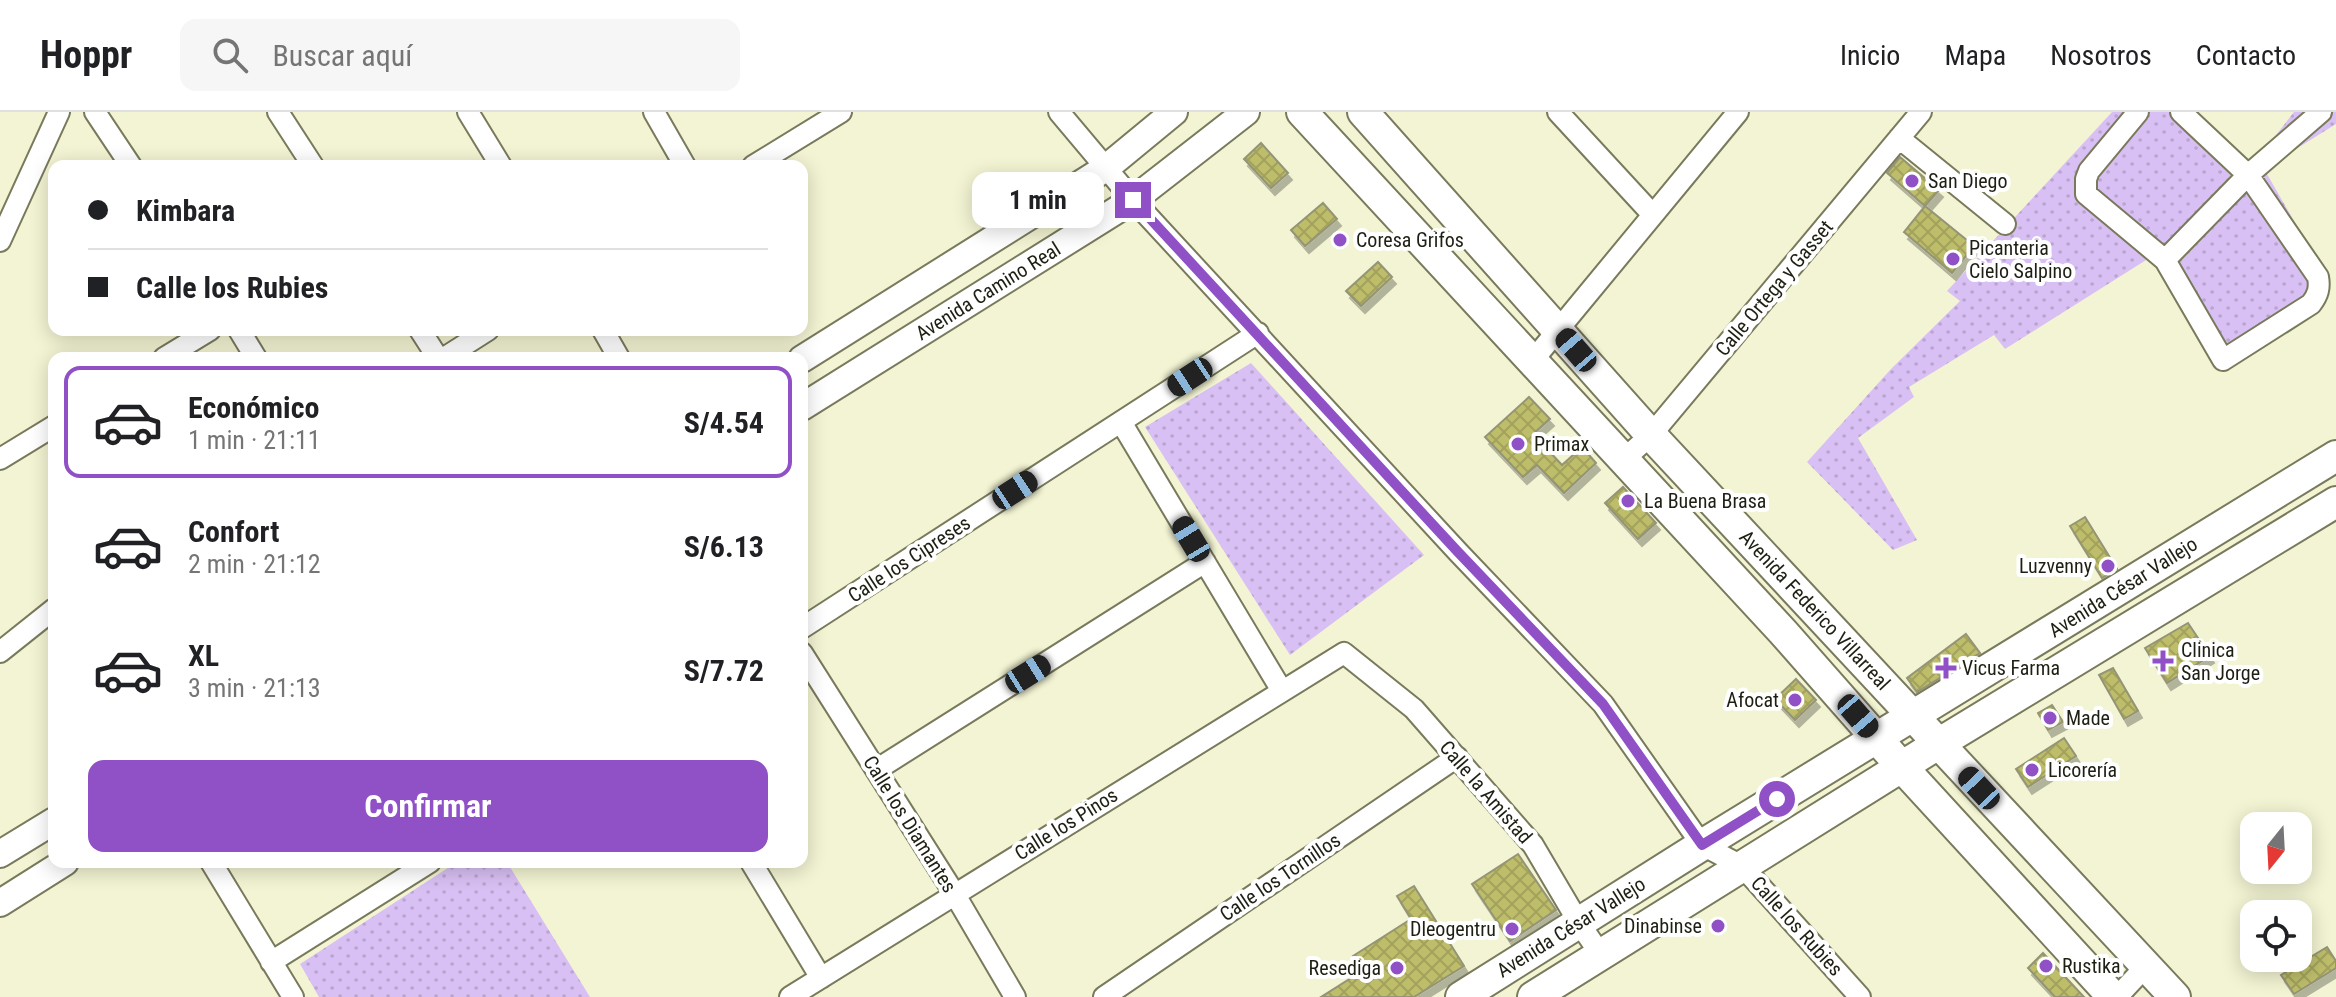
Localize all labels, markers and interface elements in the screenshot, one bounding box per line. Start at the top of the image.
search box [180,19,740,91]
text: Hoppr [40,33,132,77]
icon: search [208,33,252,77]
text: Buscar aquí [272,38,412,73]
text: Inicio [1840,39,1900,72]
text: Mapa [1944,39,2006,72]
text: Nosotros [2050,39,2152,72]
text: Contacto [2196,39,2296,72]
place label: San Diego [1928,169,2008,193]
callout: 1 min [973,172,1105,228]
marker: San Diego [1903,172,1921,190]
route end [1115,182,1151,218]
text: 1 min [1009,185,1067,215]
text: Kimbara [136,193,235,228]
street label: Calle Ortega y Gasset [1710,215,1838,361]
place label: Coresa Grifos [1356,228,1464,252]
marker: Coresa Grifos [1331,231,1349,249]
place label: Picanteria Cielo Salpino [1969,236,2072,283]
street label: Avenida Camino Real [911,237,1065,345]
marker: Picanteria Cielo Salpino [1944,250,1962,268]
text: Calle los Rubies [136,270,328,305]
car [1551,324,1601,376]
car [1163,354,1217,400]
icon: car [92,386,164,458]
text: Económico [188,390,319,425]
text: S/4.54 [684,405,764,440]
text: 1 min · 21:11 [188,425,321,455]
place label: Primax [1534,432,1589,456]
marker: Primax [1509,435,1527,453]
car [988,467,1042,513]
place label: La Buena Brasa [1644,489,1766,513]
marker: La Buena Brasa [1619,492,1637,510]
icon: car [92,510,164,582]
street label: Calle los Cipreses [843,511,975,607]
car [1168,512,1214,566]
text: Confort [188,514,279,549]
street label: Avenida Federico Villarreal [1735,525,1895,695]
text: S/6.13 [684,529,764,564]
street label: Avenida César Vallejo [2044,532,2202,642]
text: 2 min · 21:12 [188,549,321,579]
place label: Luzvenny [2019,554,2092,578]
marker: Luzvenny [2099,557,2117,575]
icon: car [92,634,164,706]
text: XL [188,638,219,673]
place label: Clinica San Jorge [2181,638,2260,685]
marker: Clinica San Jorge [2152,650,2174,672]
car [1001,651,1055,697]
text: S/7.72 [684,653,764,688]
place label: Vicus Farma [1962,656,2060,680]
marker: Vicus Farma [1937,659,1955,677]
text: 3 min · 21:13 [188,673,321,703]
place label: Afocat [1726,688,1779,712]
car [1833,690,1883,742]
marker: Afocat [1786,691,1804,709]
place label: Made [2066,706,2110,730]
marker: Made [2041,709,2059,727]
street label: Calle la Amistad [1435,736,1537,848]
street label: Calle los Diamantes [858,751,962,897]
place label: Licorería [2048,758,2117,782]
button: Confirmar [88,760,768,852]
marker: Licorería [2023,761,2041,779]
car [1954,762,2004,814]
route start [1759,781,1795,817]
street label: Calle los Pinos [1010,783,1122,865]
north arrow [2240,812,2312,884]
map controls [2240,812,2312,972]
street label: Calle los Tornillos [1215,828,1345,926]
street label: Calle los Rubies [1746,871,1848,981]
street label: Avenida César Vallejo [1492,872,1650,982]
button: locate [2240,900,2312,972]
place label: Dinabinse [1624,914,1702,938]
place label: Dleogentru [1410,917,1496,941]
marker: Dinabinse [1709,917,1727,935]
marker: Dleogentru [1503,920,1521,938]
place label: Rustika [2062,954,2121,978]
place label: Resediga [1309,956,1381,980]
marker: Rustika [2037,957,2055,975]
marker: Resediga [1388,959,1406,977]

